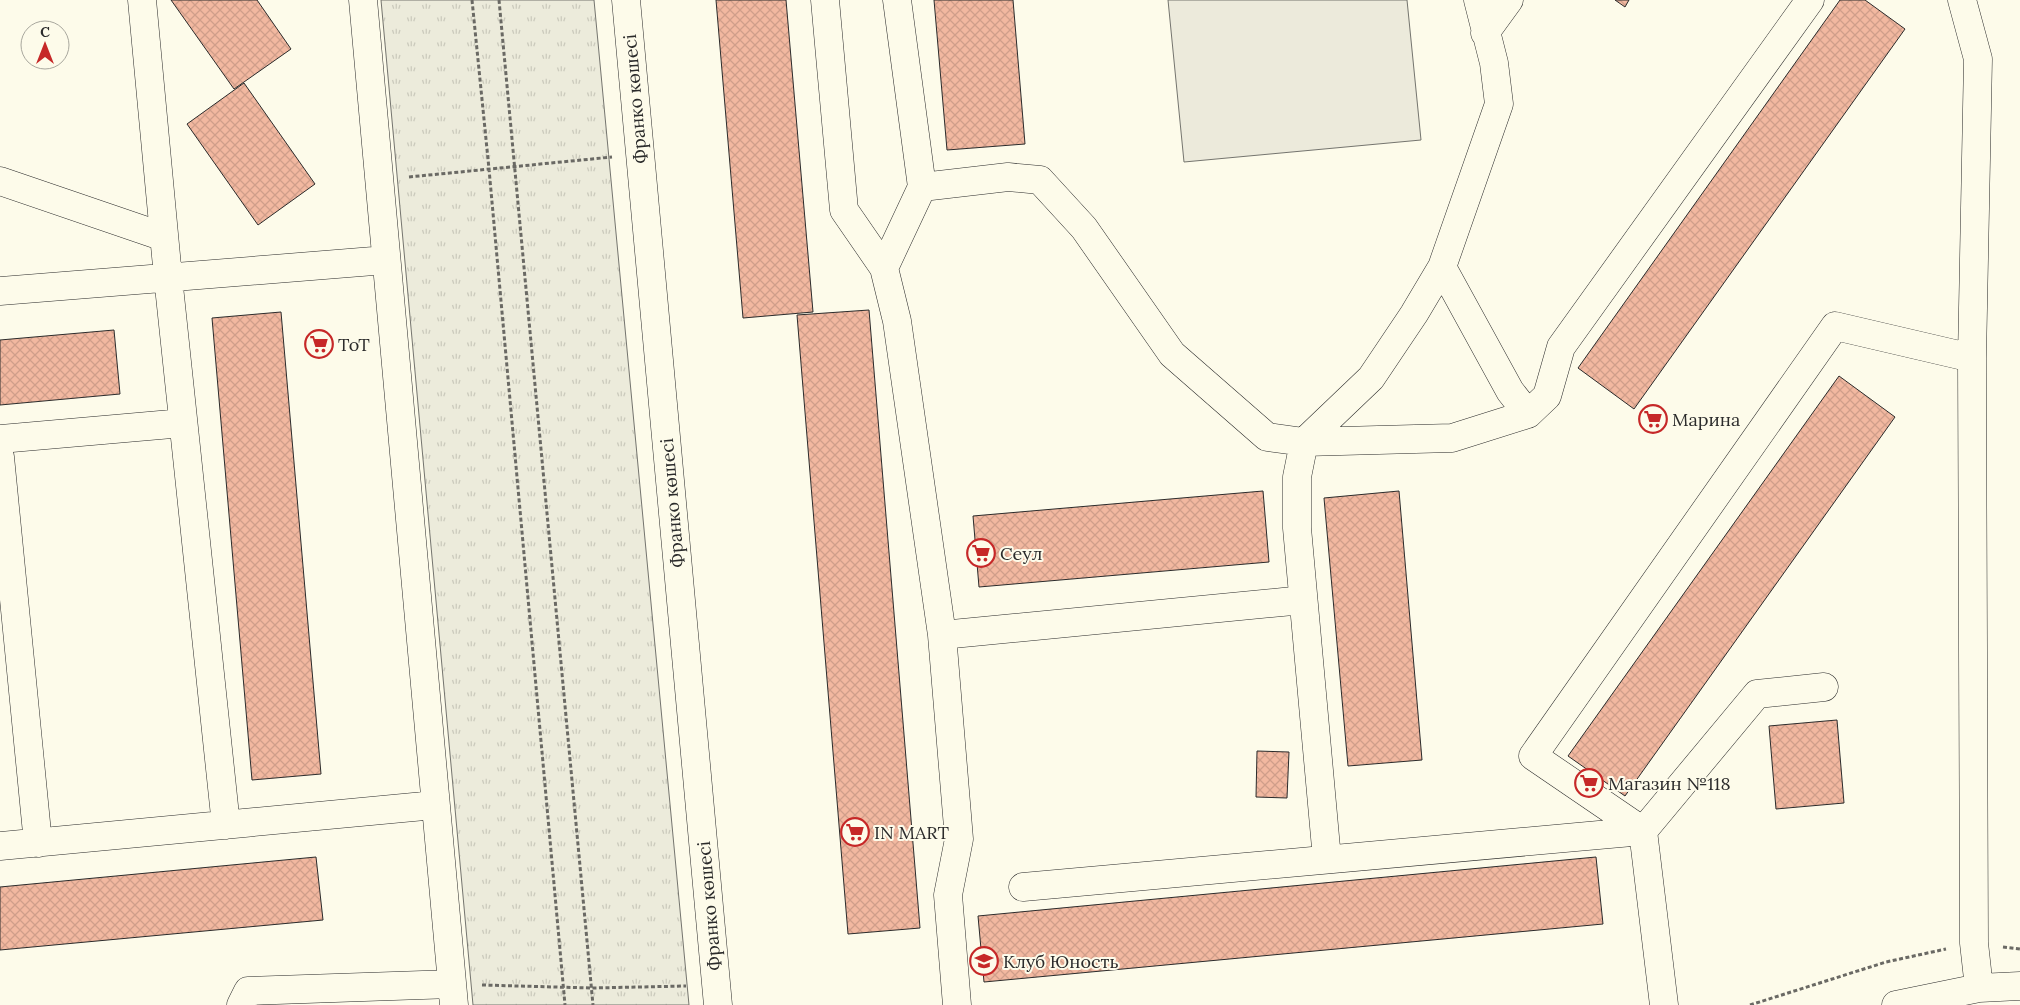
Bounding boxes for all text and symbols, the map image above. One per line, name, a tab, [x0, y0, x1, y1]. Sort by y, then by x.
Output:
north arrow	[20, 20, 70, 70]
text: С	[40, 23, 50, 41]
street label: Франко көшесі	[618, 33, 652, 165]
supermarket icon: ТоТ	[304, 329, 334, 359]
place label: ТоТ	[338, 333, 370, 356]
supermarket icon: Марина	[1638, 404, 1668, 434]
place label: Марина	[1672, 408, 1740, 431]
street label: Франко көшесі	[655, 437, 689, 569]
supermarket icon: Сеул	[966, 538, 996, 568]
place label: Сеул	[1000, 542, 1042, 565]
supermarket icon: Магазин №118	[1574, 768, 1604, 798]
place label: Магазин №118	[1608, 772, 1731, 795]
supermarket icon: IN MART	[840, 817, 870, 847]
place label: IN MART	[874, 821, 950, 844]
street label: Франко көшесі	[692, 840, 726, 972]
school or university icon: Клуб Юность	[969, 946, 999, 976]
place label: Клуб Юность	[1003, 950, 1119, 973]

